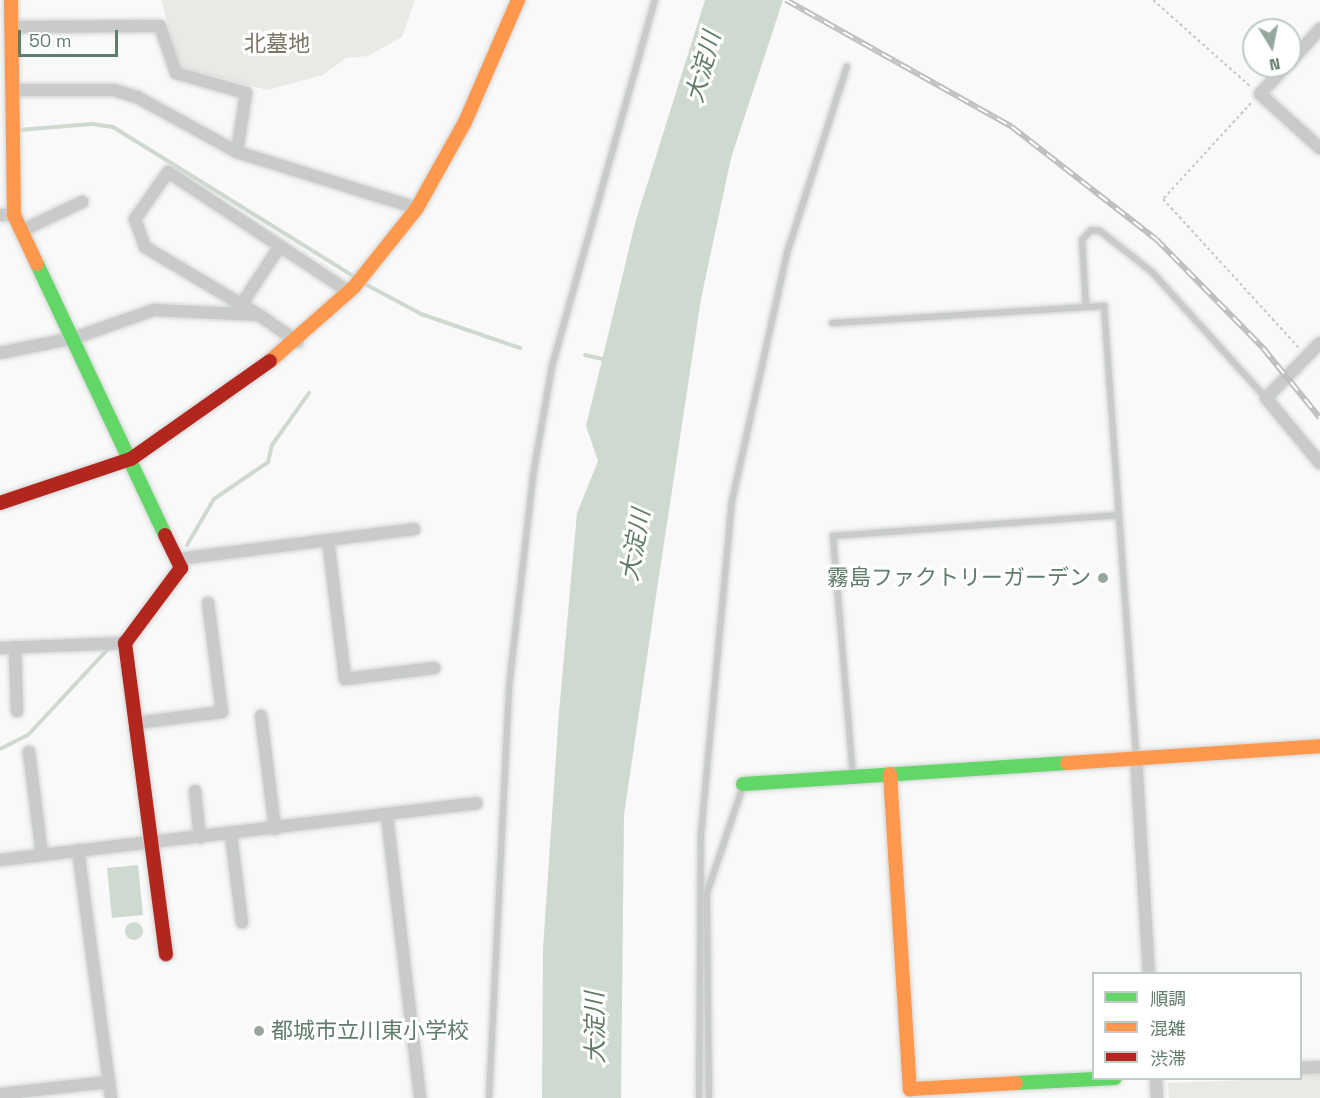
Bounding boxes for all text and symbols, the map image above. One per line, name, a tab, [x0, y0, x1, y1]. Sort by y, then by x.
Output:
scale bar	[21, 18, 122, 56]
north arrow	[1242, 18, 1302, 78]
water label: 大淀川	[680, 28, 726, 106]
text: 50 m	[29, 29, 71, 52]
park label: 北墓地	[244, 31, 310, 57]
text: N	[1268, 53, 1282, 76]
water label: 大淀川	[615, 507, 655, 583]
place label: 霧島ファクトリーガーデン	[827, 565, 1091, 591]
marker: 霧島ファクトリーガーデン	[1096, 571, 1110, 585]
legend	[1092, 972, 1302, 1080]
text: 順調	[1150, 987, 1186, 1010]
water label: 大淀川	[580, 992, 610, 1064]
text: 混雑	[1150, 1017, 1186, 1040]
place label: 都城市立川東小学校	[271, 1018, 469, 1044]
marker: 都城市立川東小学校	[252, 1024, 266, 1038]
text: 渋滞	[1150, 1047, 1186, 1070]

